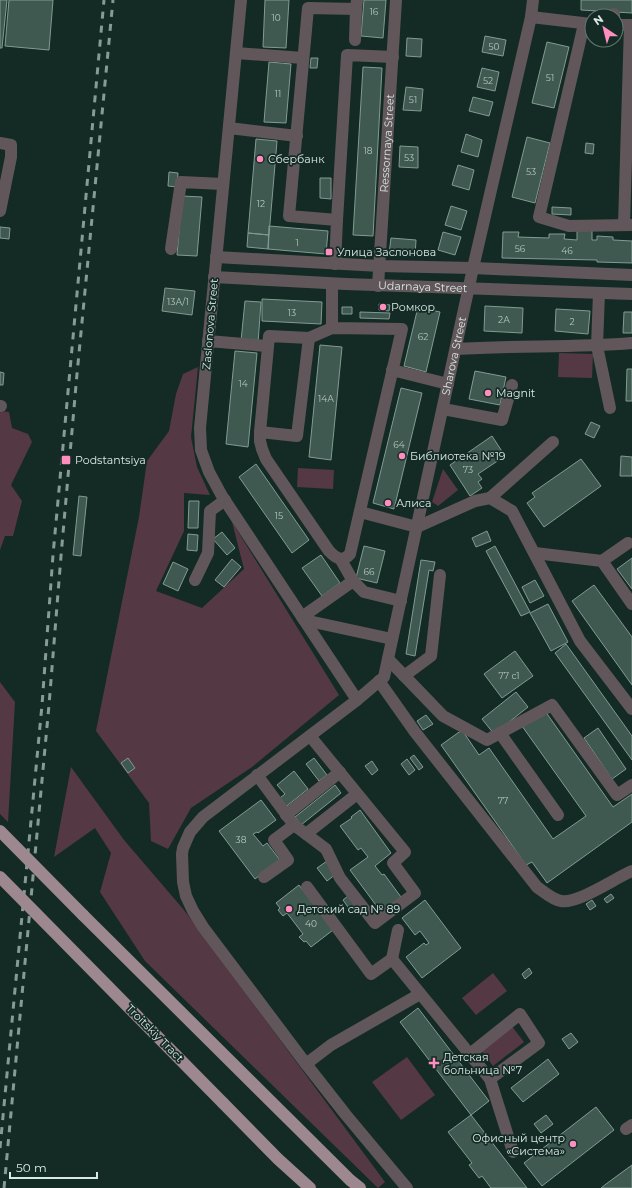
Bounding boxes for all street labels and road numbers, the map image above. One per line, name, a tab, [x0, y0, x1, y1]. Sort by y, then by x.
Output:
street label: Ressornaya Street	[377, 93, 397, 193]
street label: Zaslonova Street	[199, 277, 221, 370]
street label: Udarnaya Street	[378, 278, 468, 295]
street label: Sharova Street	[439, 315, 469, 397]
street label: Troitskiy Tract	[123, 1001, 187, 1065]

